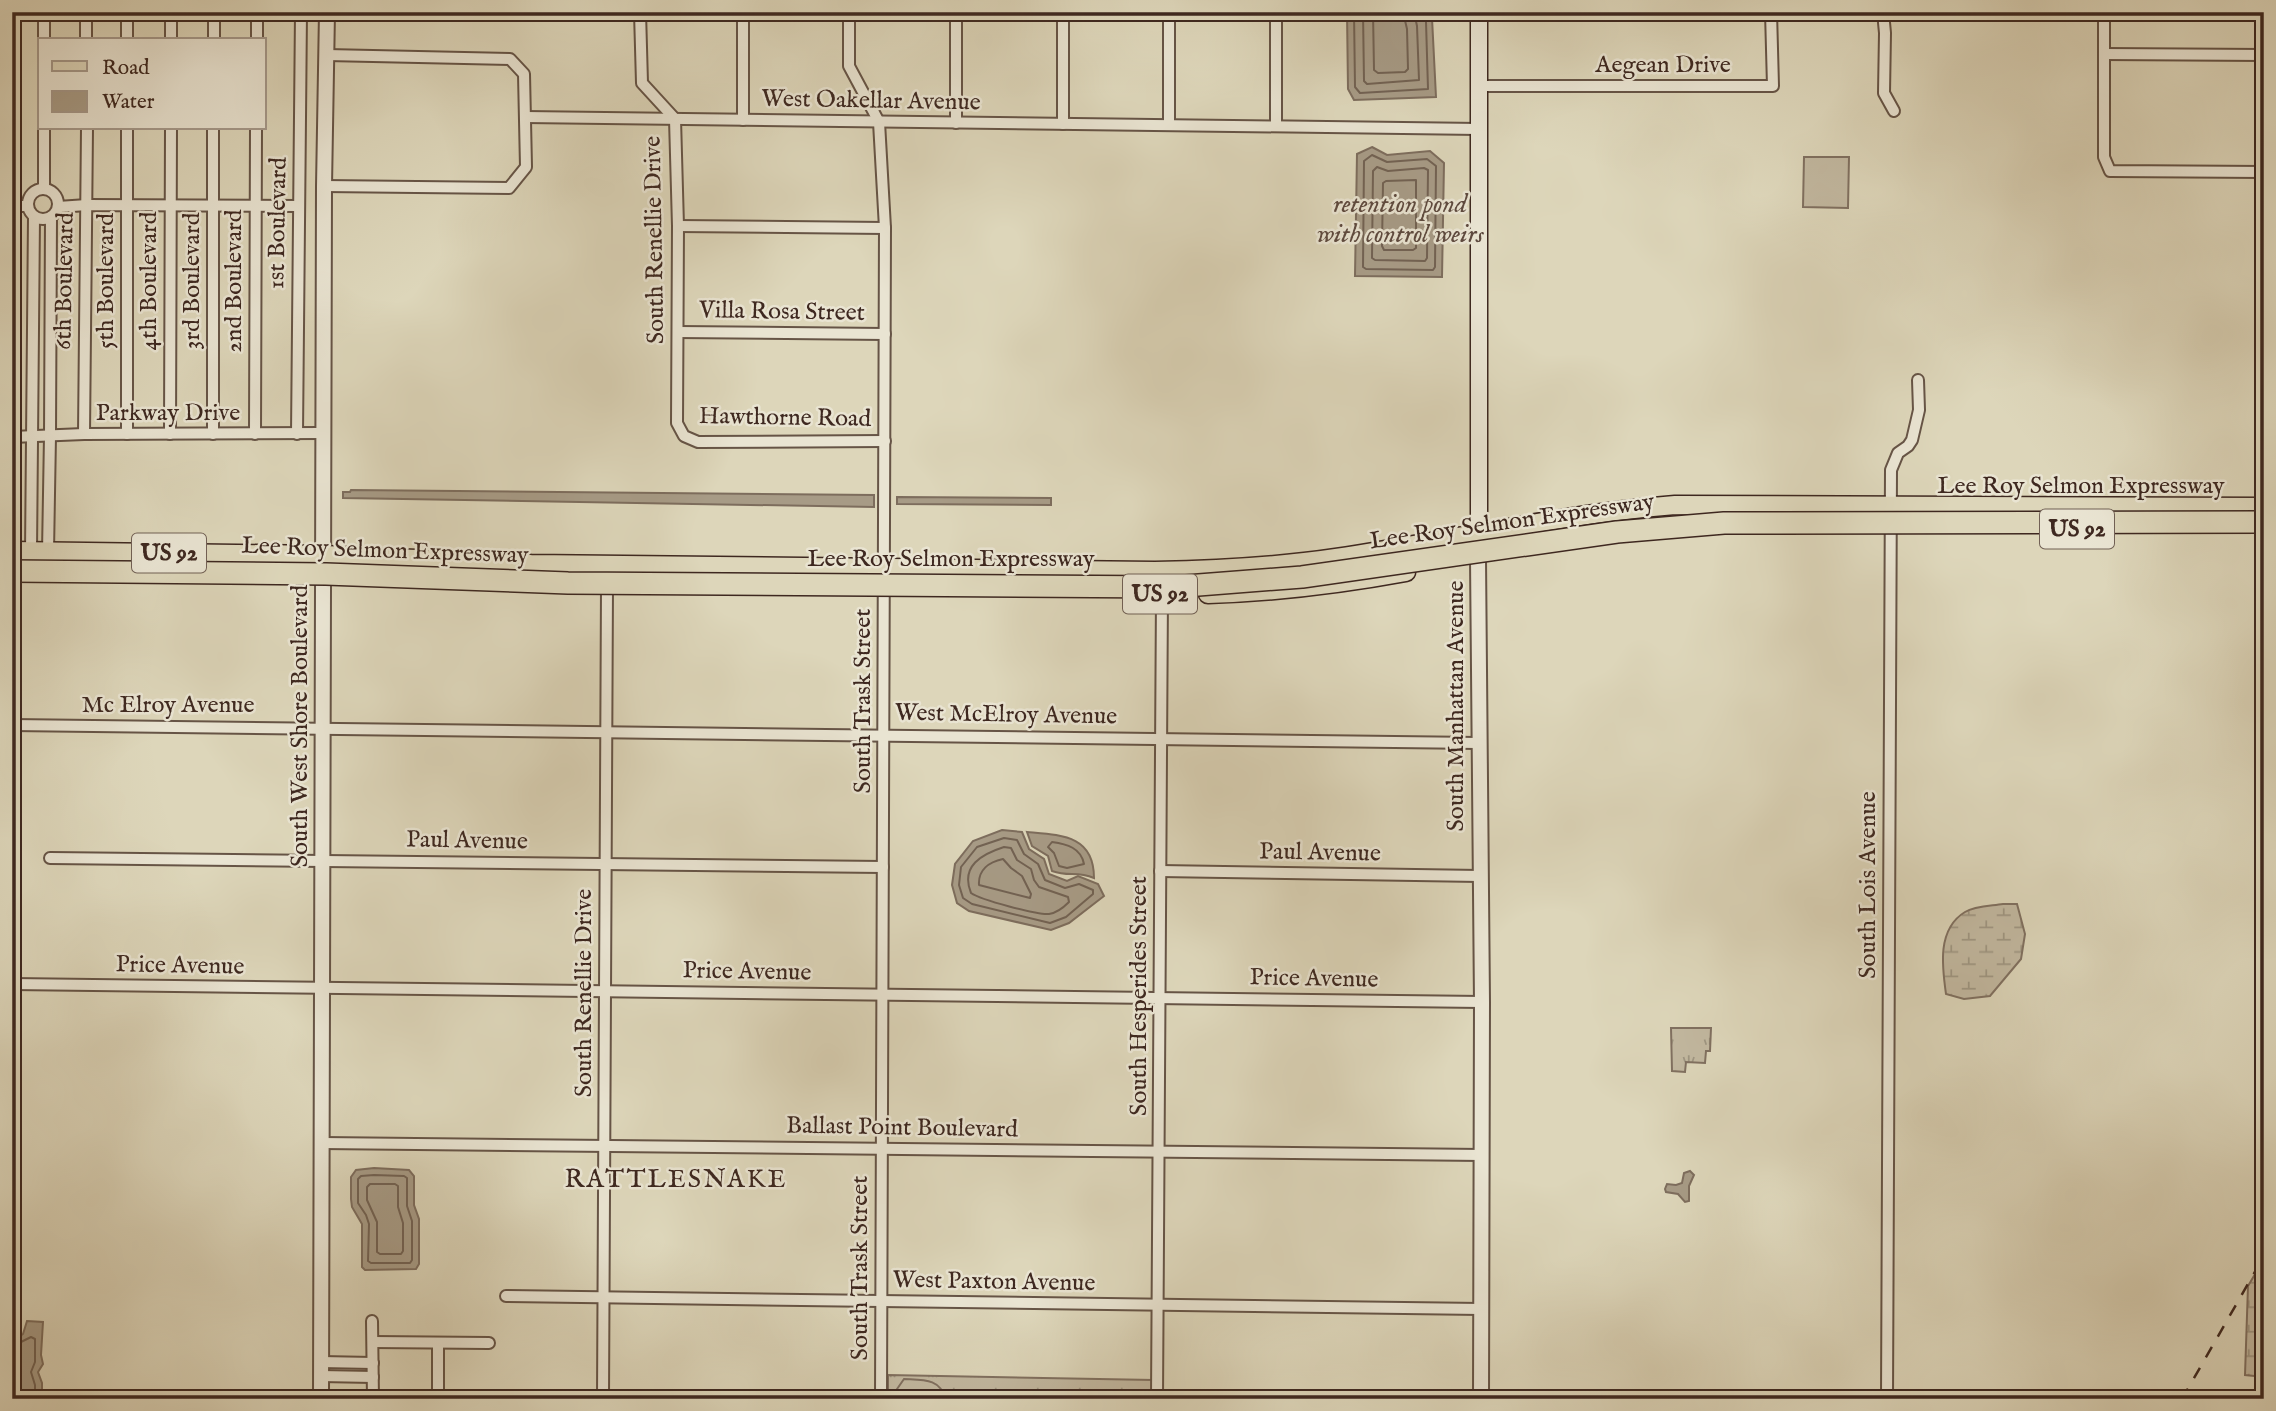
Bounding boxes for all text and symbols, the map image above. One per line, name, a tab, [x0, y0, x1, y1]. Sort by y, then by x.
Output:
legend	[38, 38, 266, 130]
street label: Aegean Drive	[1594, 50, 1731, 81]
text: Road	[102, 55, 150, 82]
street label: West Oakellar Avenue	[761, 84, 981, 118]
text: Water	[102, 89, 155, 116]
street label: South Renellie Drive	[638, 136, 672, 344]
street label: 1st Boulevard	[261, 157, 295, 289]
water label: retention pond with control weirs	[1316, 188, 1484, 251]
street label: 2nd Boulevard	[219, 209, 250, 353]
street label: 4th Boulevard	[134, 211, 165, 351]
street label: 6th Boulevard	[48, 212, 82, 350]
street label: 3rd Boulevard	[177, 212, 208, 350]
street label: 5th Boulevard	[91, 213, 122, 349]
street label: Villa Rosa Street	[698, 295, 865, 329]
street label: Parkway Drive	[96, 398, 240, 429]
street label: Hawthorne Road	[699, 401, 872, 435]
street label: Lee Roy Selmon Expressway	[1937, 471, 2225, 502]
street label: Lee Roy Selmon Expressway	[1368, 487, 1657, 557]
road number: US 92	[2040, 509, 2114, 548]
street label: Lee Roy Selmon Expressway	[241, 530, 529, 572]
road number: US 92	[132, 534, 206, 572]
street label: Lee Roy Selmon Expressway	[807, 544, 1095, 575]
road number: US 92	[1123, 574, 1197, 614]
street label: South Manhattan Avenue	[1441, 581, 1472, 831]
street label: South West Shore Boulevard	[285, 585, 316, 867]
street label: South Trask Street	[848, 609, 879, 793]
street label: Mc Elroy Avenue	[81, 690, 255, 721]
street label: West McElroy Avenue	[894, 698, 1118, 732]
street label: South Lois Avenue	[1853, 791, 1884, 979]
street label: Paul Avenue	[406, 824, 528, 858]
street label: Paul Avenue	[1259, 836, 1381, 870]
street label: South Hesperides Street	[1124, 876, 1155, 1116]
street label: South Renellie Drive	[569, 889, 600, 1097]
street label: Price Avenue	[115, 949, 245, 983]
street label: Price Avenue	[682, 955, 812, 989]
street label: Price Avenue	[1249, 962, 1379, 996]
street label: Ballast Point Boulevard	[786, 1110, 1018, 1146]
district label: RATTLESNAKE	[565, 1163, 787, 1196]
street label: South Trask Street	[845, 1176, 876, 1360]
street label: West Paxton Avenue	[892, 1265, 1096, 1299]

